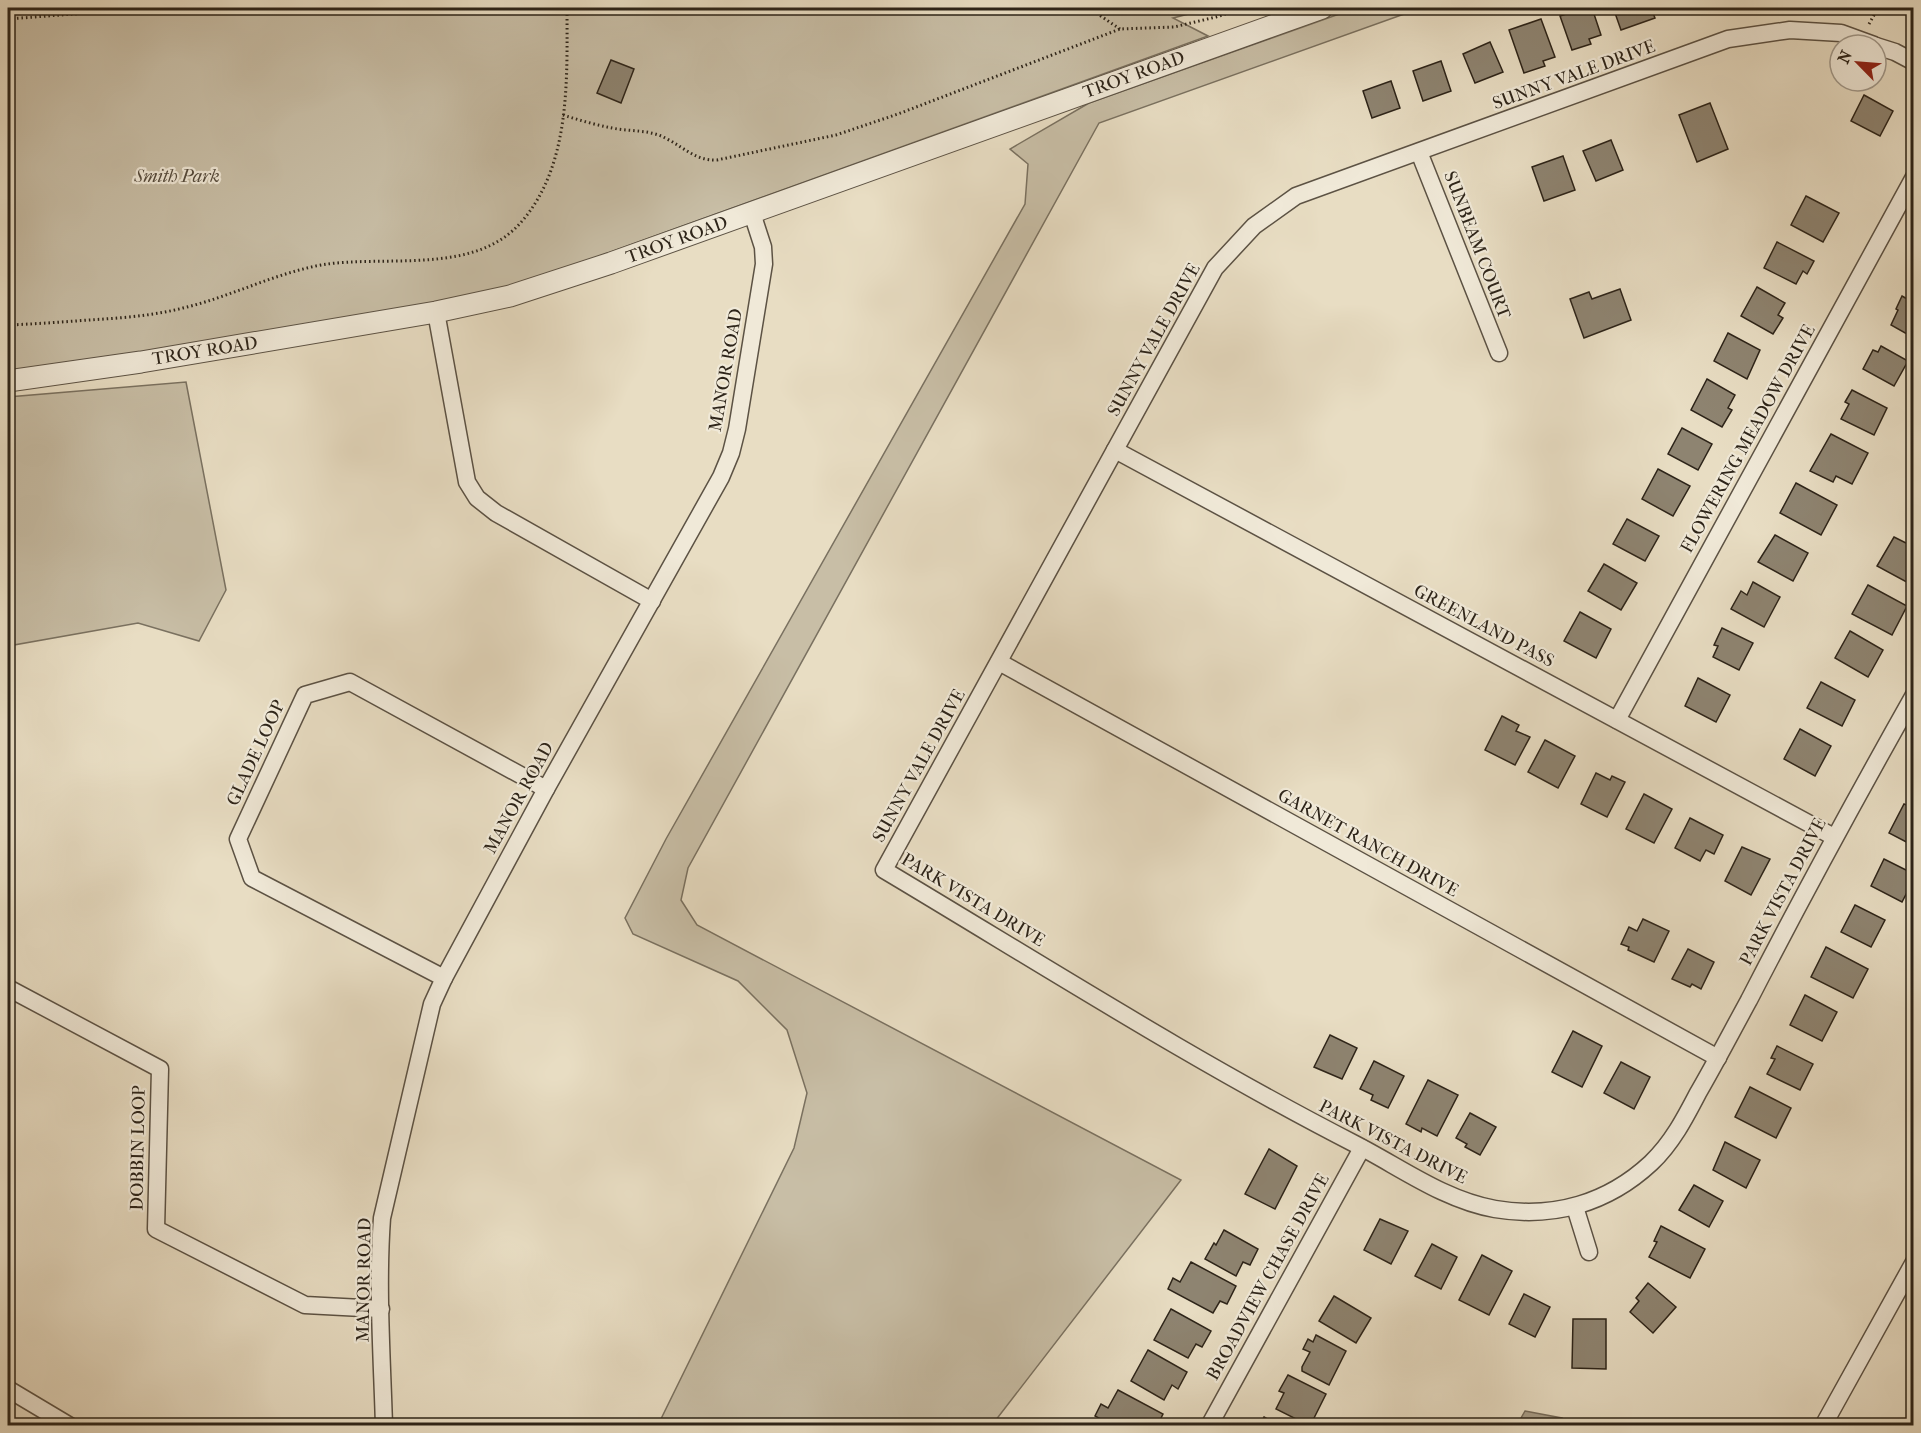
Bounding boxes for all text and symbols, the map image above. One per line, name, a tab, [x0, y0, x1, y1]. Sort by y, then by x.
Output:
north arrow	[1828, 33, 1888, 93]
street label: SUNNY VALE DRIVE	[1490, 36, 1658, 114]
street label: TROY ROAD	[1080, 47, 1188, 103]
text: N	[1834, 47, 1856, 66]
park label: Smith Park	[133, 166, 220, 187]
street label: SUNBEAM COURT	[1439, 168, 1515, 323]
street label: TROY ROAD	[623, 212, 731, 268]
street label: SUNNY VALE DRIVE	[1103, 260, 1205, 420]
street label: MANOR ROAD	[705, 307, 747, 433]
street label: FLOWERING MEADOW DRIVE	[1676, 321, 1820, 557]
street label: TROY ROAD	[151, 332, 259, 370]
street label: GREENLAND PASS	[1410, 580, 1558, 672]
street label: SUNNY VALE DRIVE	[868, 686, 970, 846]
street label: GLADE LOOP	[222, 697, 290, 809]
street label: MANOR ROAD	[480, 738, 558, 858]
street label: GARNET RANCH DRIVE	[1274, 785, 1462, 901]
street label: PARK VISTA DRIVE	[1735, 815, 1831, 969]
street label: PARK VISTA DRIVE	[898, 849, 1048, 951]
street label: DOBBIN LOOP	[126, 1085, 150, 1211]
street label: PARK VISTA DRIVE	[1315, 1096, 1471, 1188]
street label: BROADVIEW CHASE DRIVE	[1202, 1170, 1334, 1384]
street label: MANOR ROAD	[352, 1218, 376, 1342]

